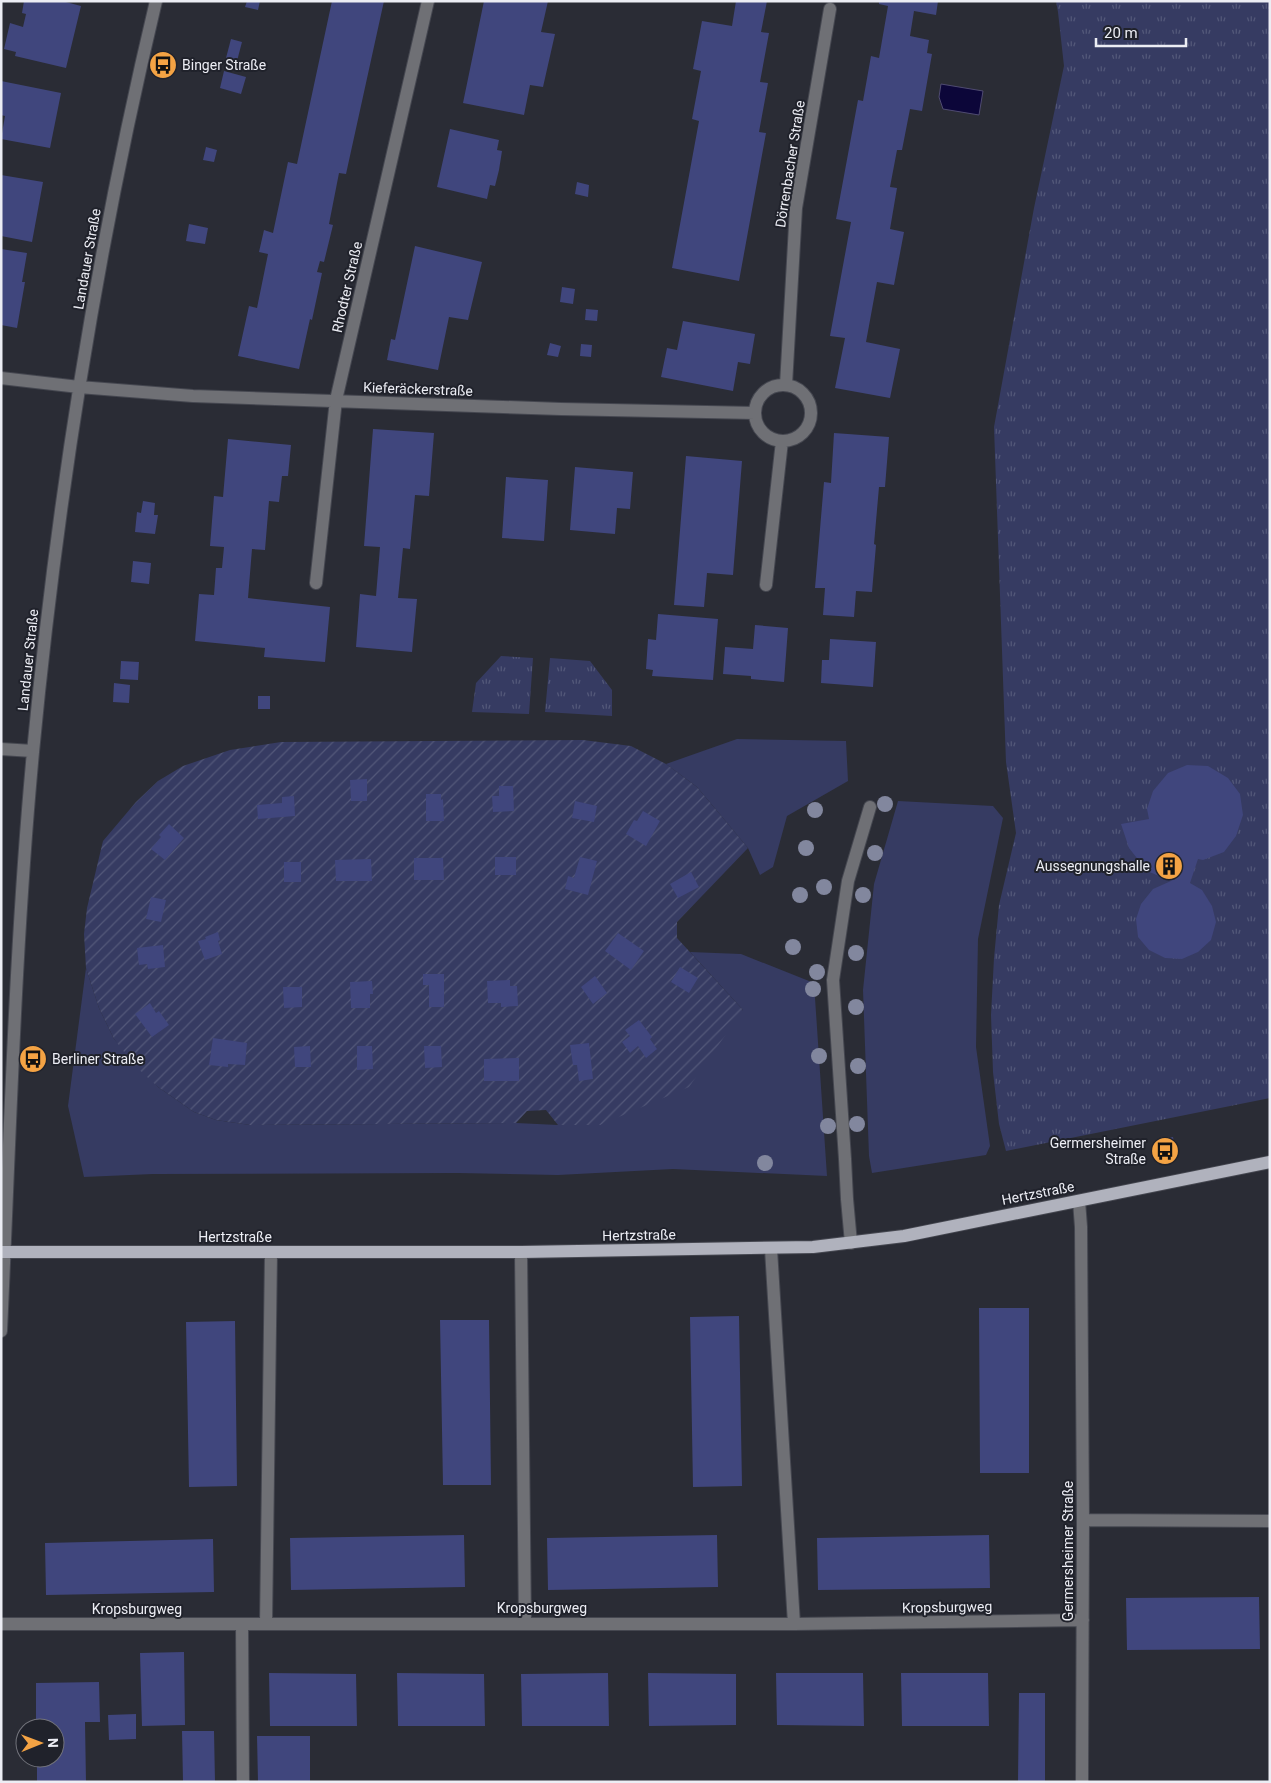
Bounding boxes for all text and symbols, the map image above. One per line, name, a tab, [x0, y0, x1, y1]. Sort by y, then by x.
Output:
scale bar	[1096, 15, 1186, 47]
text: 20 m	[1104, 24, 1138, 42]
bus stop icon: Binger Straße	[148, 50, 178, 80]
place label: Binger Straße	[182, 57, 266, 73]
street label: Dörrenbacher Straße	[772, 99, 808, 229]
street label: Landauer Straße	[70, 207, 104, 311]
street label: Rhodter Straße	[329, 240, 365, 334]
street label: Kieferäckerstraße	[363, 379, 473, 399]
street label: Landauer Straße	[15, 608, 41, 712]
building icon: Aussegnungshalle	[1154, 851, 1184, 881]
place label: Aussegnungshalle	[1036, 858, 1150, 874]
bus stop icon: Berliner Straße	[18, 1044, 48, 1074]
place label: Berliner Straße	[52, 1051, 144, 1067]
place label: Germersheimer Straße	[1050, 1135, 1146, 1167]
bus stop icon: Germersheimer Straße	[1150, 1136, 1180, 1166]
street label: Hertzstraße	[1000, 1178, 1076, 1208]
street label: Hertzstraße	[602, 1226, 676, 1244]
street label: Hertzstraße	[198, 1229, 272, 1245]
street label: Germersheimer Straße	[1060, 1481, 1076, 1621]
street label: Kropsburgweg	[902, 1598, 992, 1616]
street label: Kropsburgweg	[497, 1600, 587, 1616]
street label: Kropsburgweg	[92, 1601, 182, 1617]
north arrow	[15, 1718, 65, 1768]
text: N	[45, 1738, 61, 1748]

